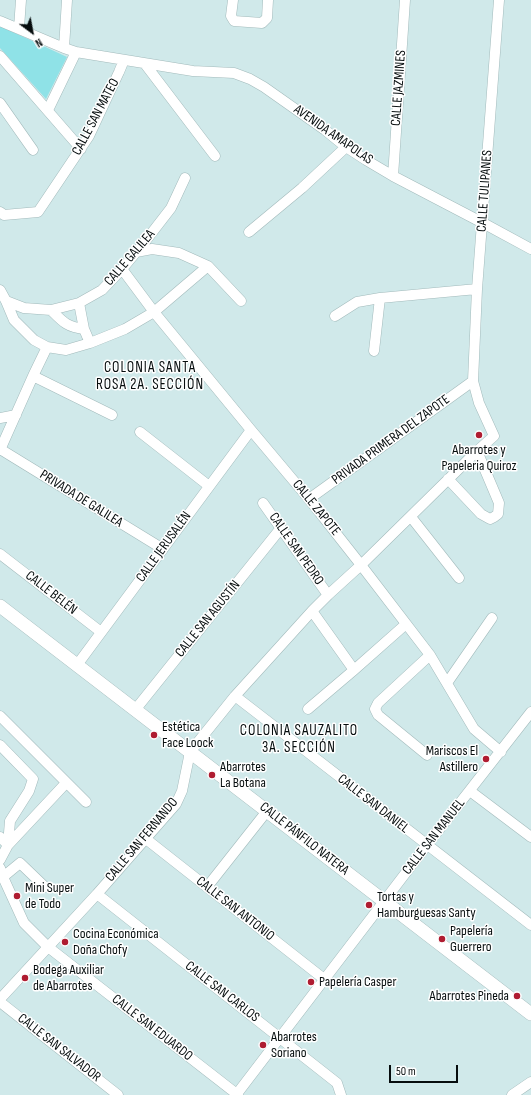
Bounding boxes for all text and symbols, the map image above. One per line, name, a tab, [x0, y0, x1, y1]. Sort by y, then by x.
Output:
north arrow	[12, 12, 52, 52]
text: N	[33, 36, 45, 50]
street label: CALLE JAZMINES	[388, 49, 410, 127]
street label: CALLE SAN MATEO	[69, 76, 123, 158]
street label: AVENIDA AMAPOLAS	[290, 101, 376, 169]
street label: CALLE TULIPANES	[474, 149, 496, 233]
street label: CALLE GALILEA	[101, 226, 159, 290]
district label: COLONIA SANTA ROSA 2A. SECCIÓN	[96, 359, 204, 394]
street label: PRIVADA PRIMERA DEL ZAPOTE	[329, 392, 453, 488]
marker: Abarrotes y Papeleria Quiroz	[474, 430, 484, 440]
place label: Abarrotes y Papeleria Quiroz	[442, 442, 516, 474]
street label: PRIVADA DE GALILEA	[36, 467, 126, 531]
street label: CALLE ZAPOTE	[288, 477, 344, 539]
street label: CALLE JERUSALÉN	[133, 508, 195, 586]
street label: CALLE SAN PEDRO	[265, 510, 327, 588]
street label: CALLE BELÉN	[22, 568, 80, 618]
street label: CALLE SAN AGUSTÍN	[172, 577, 244, 661]
place label: Estética Face Loock	[162, 719, 213, 752]
district label: COLONIA SAUZALITO 3A. SECCIÓN	[240, 722, 358, 757]
marker: Estética Face Loock	[149, 730, 159, 740]
place label: Mariscos El Astillero	[426, 743, 478, 776]
marker: Mariscos El Astillero	[481, 754, 491, 764]
place label: Abarrotes La Botana	[220, 759, 266, 792]
marker: Abarrotes La Botana	[207, 770, 217, 780]
street label: CALLE SAN DANIEL	[334, 771, 412, 837]
street label: CALLE SAN FERNANDO	[102, 795, 182, 885]
street label: CALLE SAN MANUEL	[399, 796, 469, 878]
street label: CALLE PÁNFILO NATERA	[256, 799, 352, 879]
street label: CALLE SAN ANTONIO	[192, 873, 278, 945]
place label: Mini Super de Todo	[25, 880, 74, 912]
place label: Tortas y Hamburguesas Santy	[377, 889, 476, 922]
marker: Mini Super de Todo	[12, 891, 22, 901]
marker: Tortas y Hamburguesas Santy	[364, 900, 374, 910]
place label: Papelería Guerrero	[450, 923, 493, 956]
place label: Cocina Económica Doña Chofy	[73, 926, 159, 958]
marker: Papelería Guerrero	[437, 934, 447, 944]
marker: Cocina Económica Doña Chofy	[60, 937, 70, 947]
street label: CALLE SAN CARLOS	[182, 958, 262, 1026]
place label: Bodega Auxiliar de Abarrotes	[33, 962, 104, 994]
marker: Bodega Auxiliar de Abarrotes	[20, 973, 30, 983]
place label: Papelería Casper	[319, 974, 396, 990]
marker: Papelería Casper	[306, 977, 316, 987]
place label: Abarrotes Pineda	[430, 988, 509, 1004]
street label: CALLE SAN EDUARDO	[108, 991, 196, 1065]
marker: Abarrotes Pineda	[512, 991, 522, 1001]
street label: CALLE SAN SALVADOR	[14, 1010, 104, 1086]
place label: Abarrotes Soriano	[271, 1029, 317, 1062]
marker: Abarrotes Soriano	[258, 1040, 268, 1050]
scale bar	[391, 1057, 460, 1083]
text: 50 m	[396, 1064, 416, 1079]

